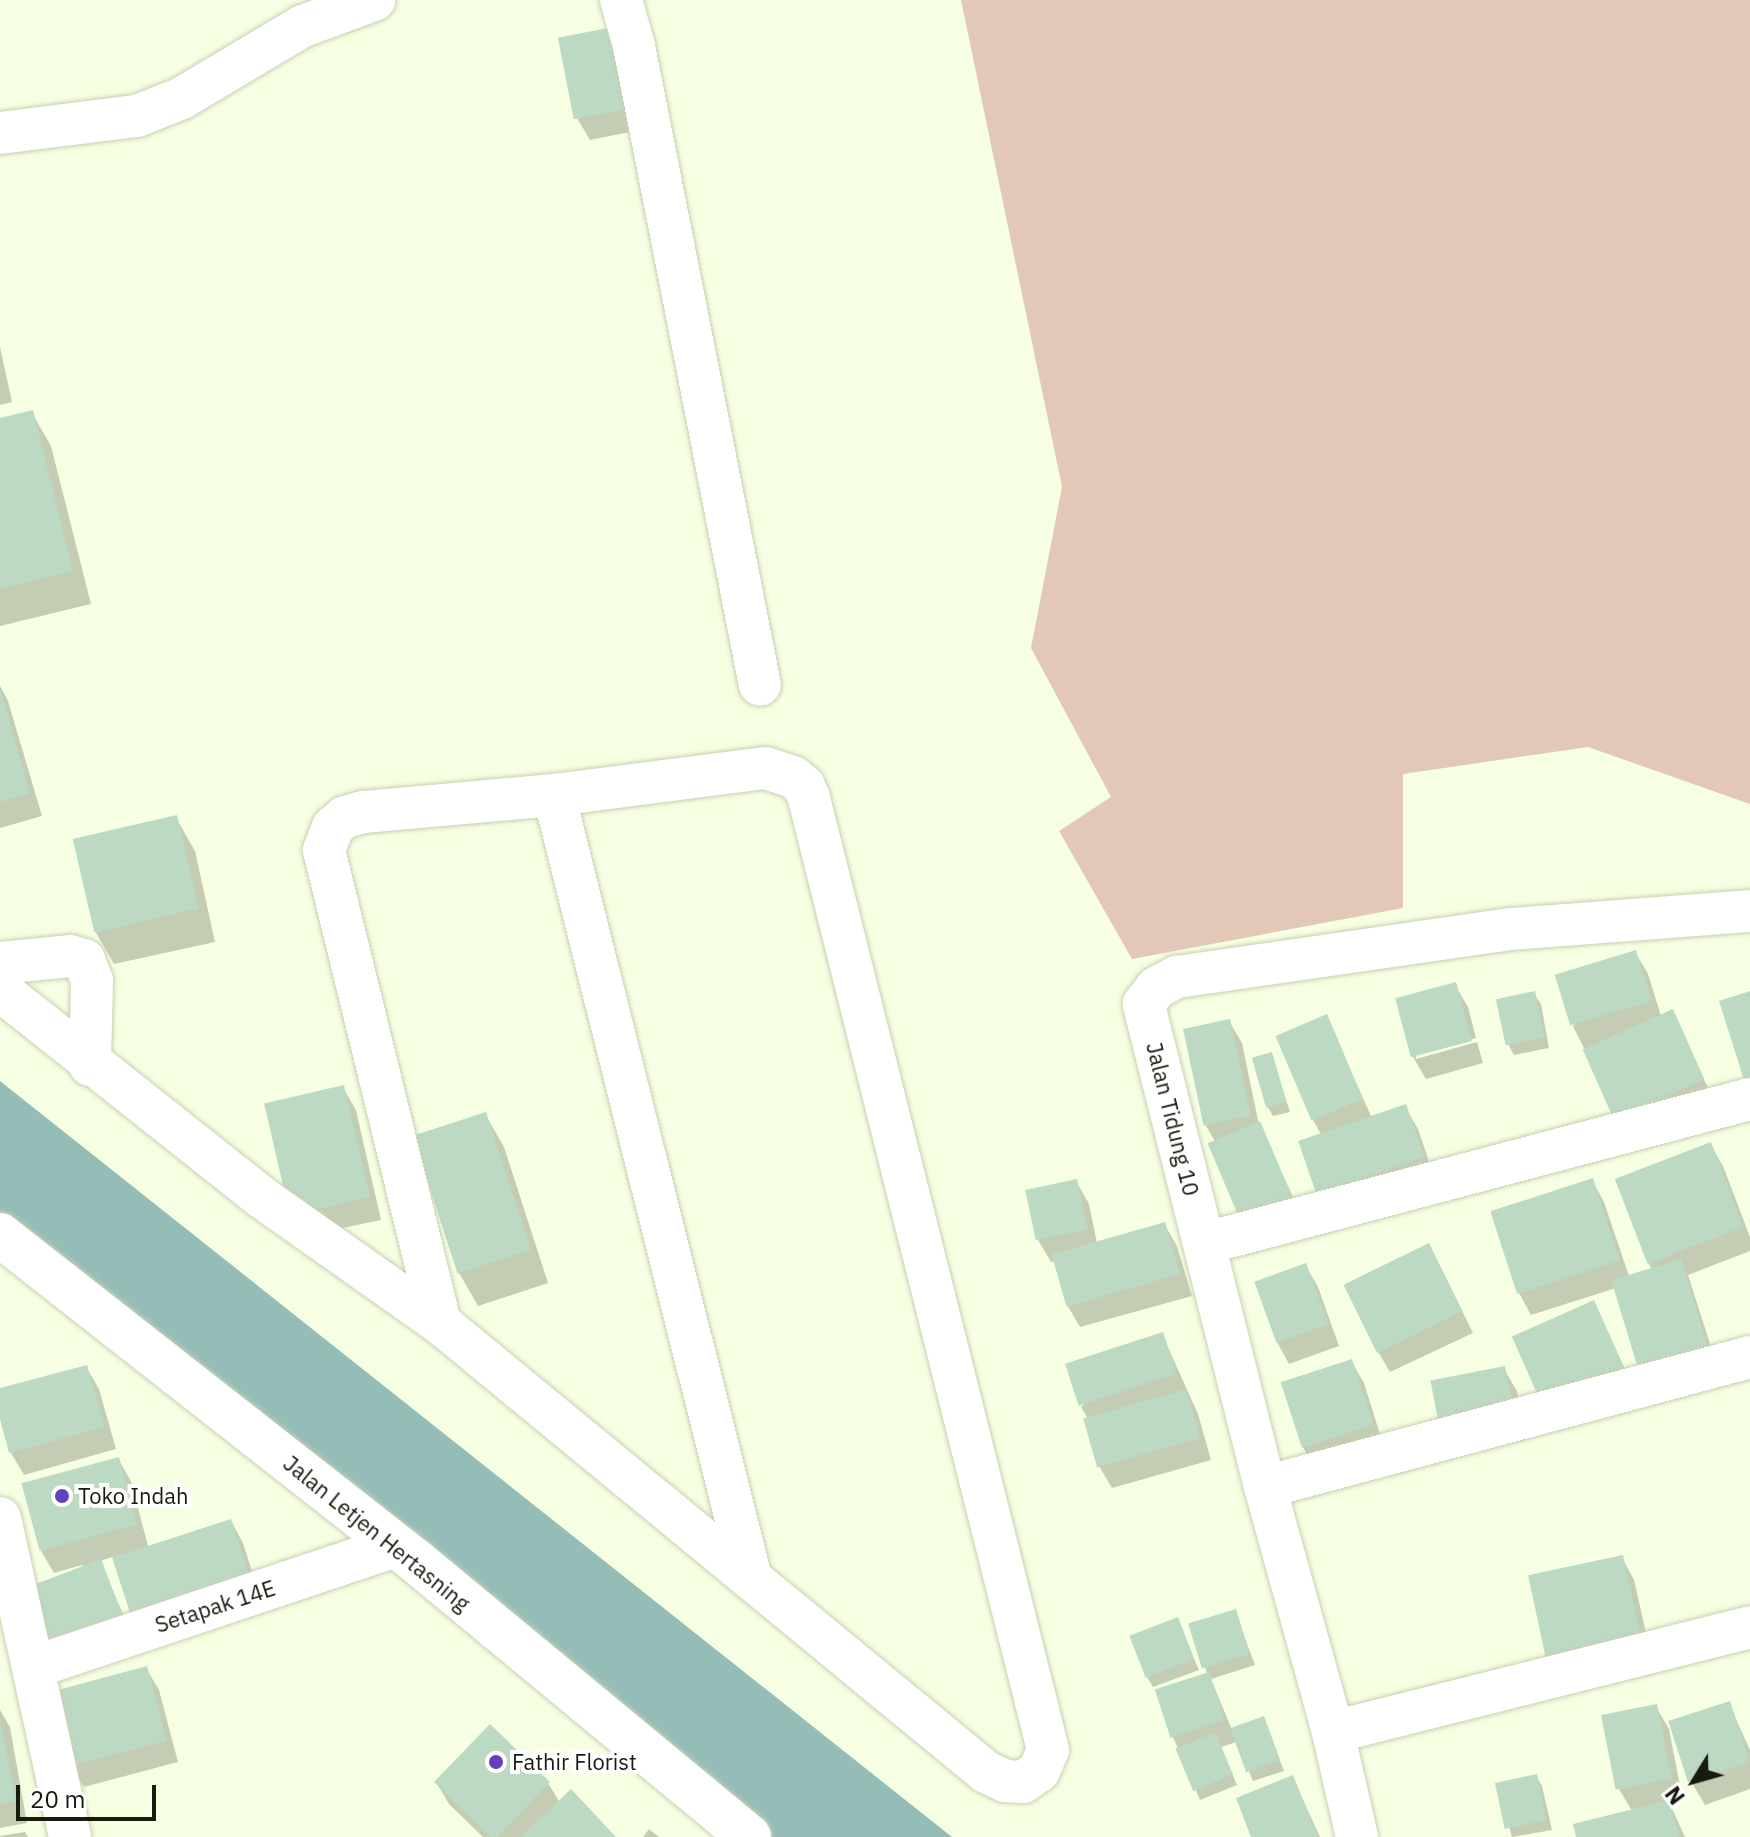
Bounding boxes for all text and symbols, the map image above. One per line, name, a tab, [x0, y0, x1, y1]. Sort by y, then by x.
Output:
street label: Jalan Tidung 10	[1141, 1039, 1205, 1199]
street label: Jalan Letjen Hertasning	[278, 1450, 476, 1616]
place label: Toko Indah	[78, 1483, 189, 1509]
marker: Toko Indah	[53, 1487, 71, 1505]
street label: Setapak 14E	[152, 1574, 278, 1638]
north arrow	[1654, 1741, 1734, 1821]
place label: Fathir Florist	[512, 1749, 637, 1775]
marker: Fathir Florist	[487, 1753, 505, 1771]
scale bar	[20, 1769, 160, 1819]
text: N	[1658, 1781, 1691, 1811]
text: 20 m	[30, 1783, 85, 1815]

